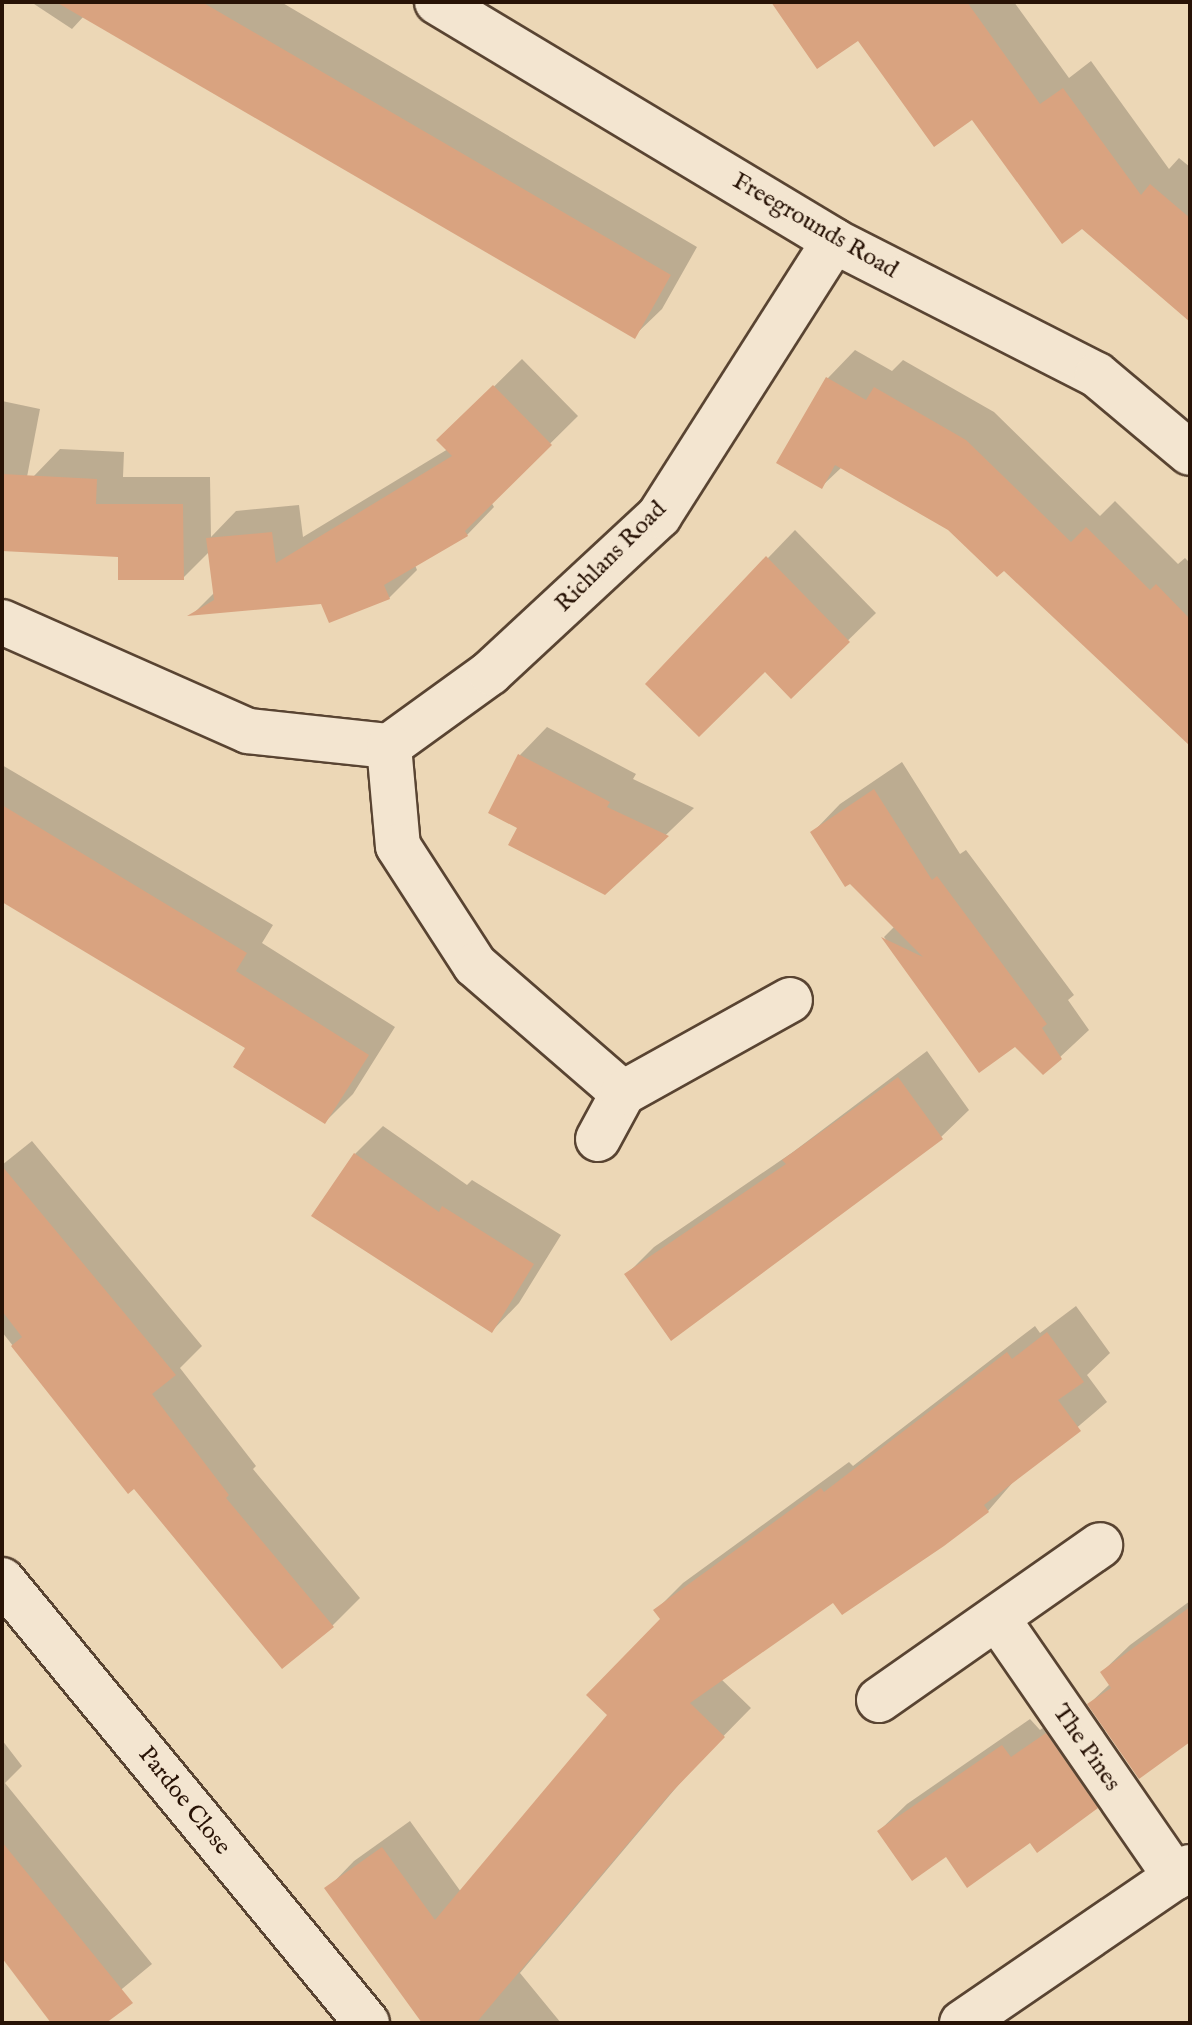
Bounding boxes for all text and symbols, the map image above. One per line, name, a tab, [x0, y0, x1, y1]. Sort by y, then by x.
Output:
street label: Freegrounds Road	[727, 167, 903, 285]
street label: Richlans Road	[549, 495, 673, 619]
street label: The Pines	[1046, 1699, 1126, 1797]
street label: Pardoe Close	[132, 1741, 236, 1861]

